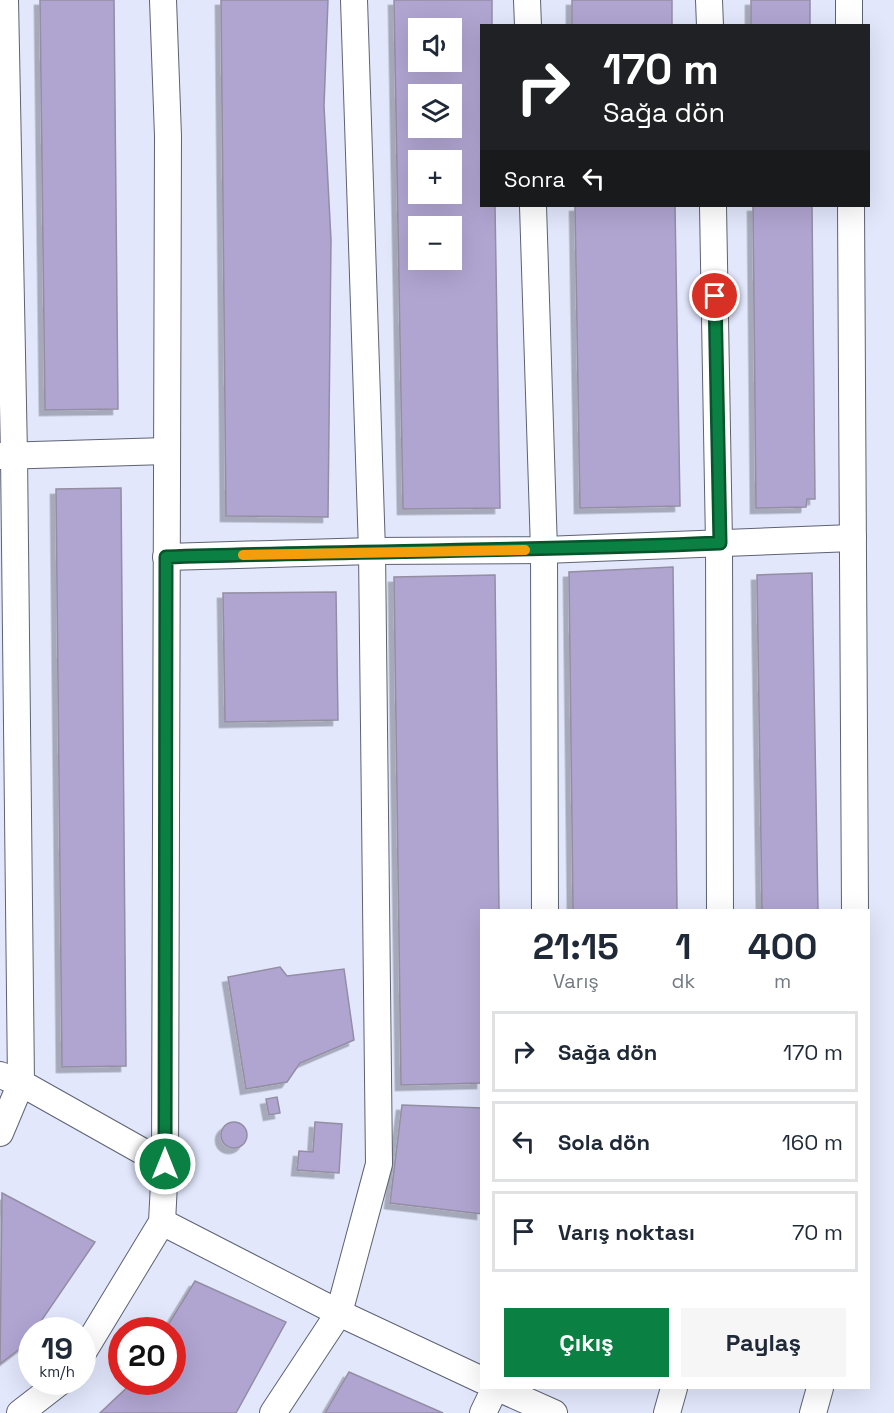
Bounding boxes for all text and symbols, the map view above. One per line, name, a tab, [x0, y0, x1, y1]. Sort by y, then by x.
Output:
map controls	[408, 18, 462, 270]
button: sound	[408, 18, 462, 72]
text: 170 m	[603, 43, 719, 96]
icon: right	[504, 48, 582, 126]
button: layers	[408, 84, 462, 138]
text: Sağa dön	[603, 95, 725, 130]
button: +	[408, 150, 462, 204]
icon: left	[577, 162, 610, 195]
text: Sonra	[504, 165, 565, 193]
button: −	[408, 216, 462, 270]
pin	[689, 270, 740, 321]
icon: arrive	[698, 279, 731, 312]
text: 21:15	[533, 924, 619, 970]
text: 1	[675, 924, 691, 970]
text: 400	[748, 924, 817, 970]
text: Varış	[553, 968, 599, 994]
text: dk	[672, 968, 695, 994]
text: m	[774, 968, 791, 994]
icon: right	[507, 1035, 540, 1068]
text: Sağa dön	[558, 1038, 657, 1066]
text: 170 m	[783, 1038, 843, 1066]
icon: left	[507, 1125, 540, 1158]
text: Sola dön	[558, 1128, 650, 1156]
text: 160 m	[782, 1128, 843, 1156]
position arrow	[133, 1132, 197, 1196]
icon: arrive	[507, 1215, 540, 1248]
text: Varış noktası	[558, 1218, 695, 1246]
text: 70 m	[792, 1218, 843, 1246]
button: Çıkış	[504, 1308, 669, 1377]
button: Paylaş	[681, 1308, 846, 1377]
speed limit sign: 20	[108, 1317, 186, 1395]
text: 19	[41, 1329, 73, 1368]
text: km/h	[39, 1362, 75, 1381]

